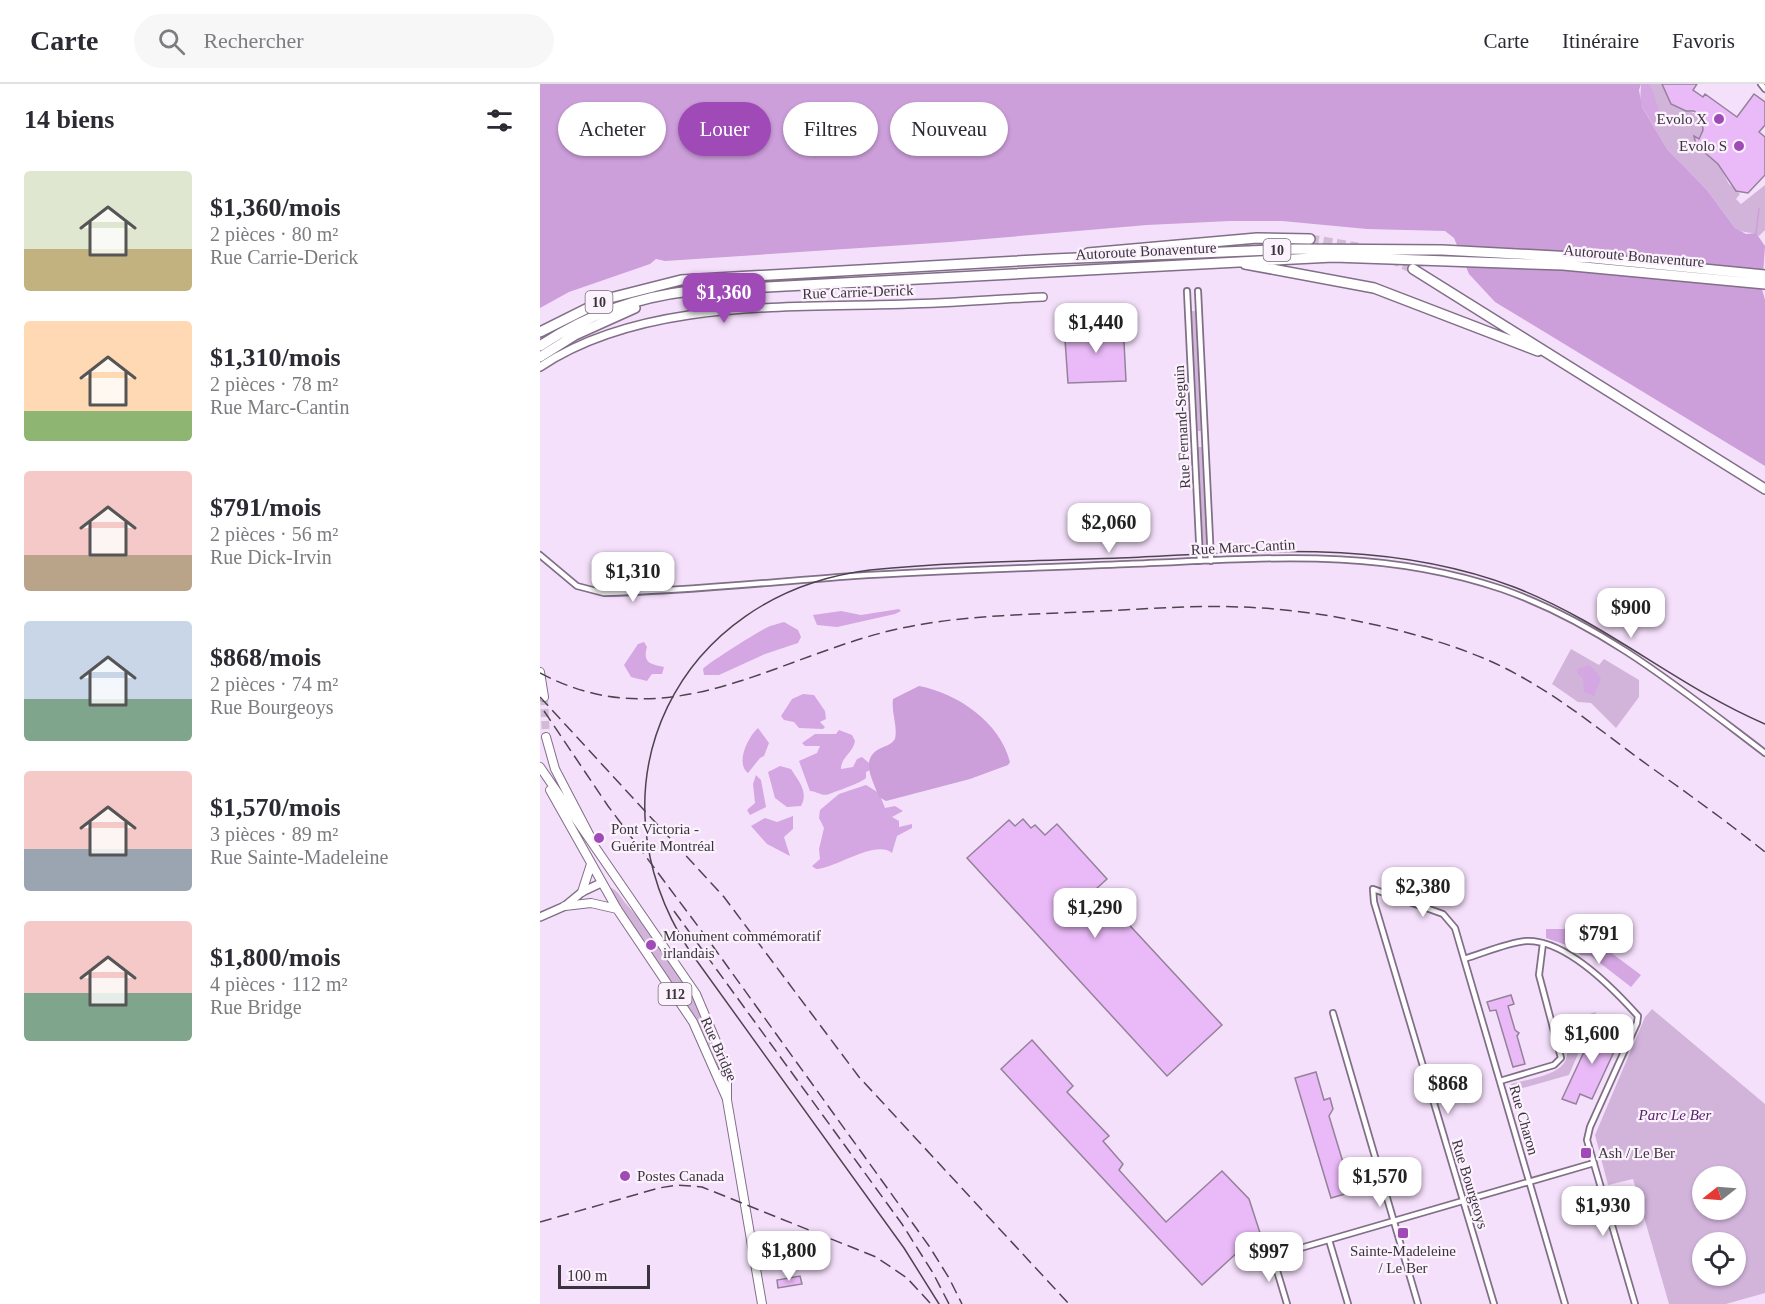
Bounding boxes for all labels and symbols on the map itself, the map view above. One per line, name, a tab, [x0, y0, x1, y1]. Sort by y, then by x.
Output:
place label: Evolo X	[1657, 111, 1707, 127]
marker: Evolo X	[1712, 112, 1726, 126]
place label: Evolo S	[1679, 138, 1727, 154]
marker: Evolo S	[1732, 139, 1746, 153]
street label: Autoroute Bonaventure	[1075, 239, 1217, 263]
road number: 10	[1264, 239, 1290, 261]
street label: Autoroute Bonaventure	[1563, 242, 1705, 270]
pin: $1,360	[675, 273, 773, 324]
street label: Rue Carrie-Derick	[802, 282, 914, 302]
road number: 10	[586, 291, 612, 313]
pin: $1,440	[1047, 303, 1145, 354]
street label: Rue Fernand-Seguin	[1171, 364, 1193, 489]
pin: $2,060	[1060, 503, 1158, 554]
street label: Rue Marc-Cantin	[1190, 536, 1296, 558]
pin: $1,310	[584, 552, 682, 603]
pin: $900	[1595, 588, 1667, 639]
place label: Pont Victoria - Guérite Montréal	[611, 821, 715, 854]
marker: Pont Victoria - Guérite Montréal	[592, 831, 606, 845]
pin: $2,380	[1374, 867, 1472, 918]
pin: $1,290	[1046, 888, 1144, 939]
pin: $791	[1563, 914, 1635, 965]
place label: Monument commémoratif irlandais	[663, 928, 821, 961]
marker: Monument commémoratif irlandais	[644, 938, 658, 952]
road number: 112	[658, 983, 692, 1005]
street label: Rue Bridge	[698, 1014, 740, 1084]
pin: $1,600	[1543, 1014, 1641, 1065]
pin: $868	[1412, 1064, 1484, 1115]
street label: Rue Charon	[1506, 1083, 1542, 1157]
park label: Parc Le Ber	[1638, 1107, 1712, 1123]
street label: Rue Bourgeoys	[1449, 1137, 1491, 1231]
place label: Ash / Le Ber	[1598, 1145, 1675, 1161]
marker: Ash / Le Ber	[1579, 1146, 1593, 1160]
pin: $1,570	[1331, 1157, 1429, 1208]
north arrow	[1692, 1166, 1746, 1220]
place label: Postes Canada	[637, 1168, 724, 1184]
marker: Postes Canada	[618, 1169, 632, 1183]
pin: $1,930	[1554, 1186, 1652, 1237]
marker: Sainte-Madeleine / Le Ber	[1396, 1226, 1410, 1240]
pin: $1,800	[740, 1231, 838, 1282]
pin: $997	[1233, 1232, 1305, 1283]
place label: Sainte-Madeleine / Le Ber	[1350, 1243, 1456, 1276]
scale bar	[558, 1262, 650, 1290]

